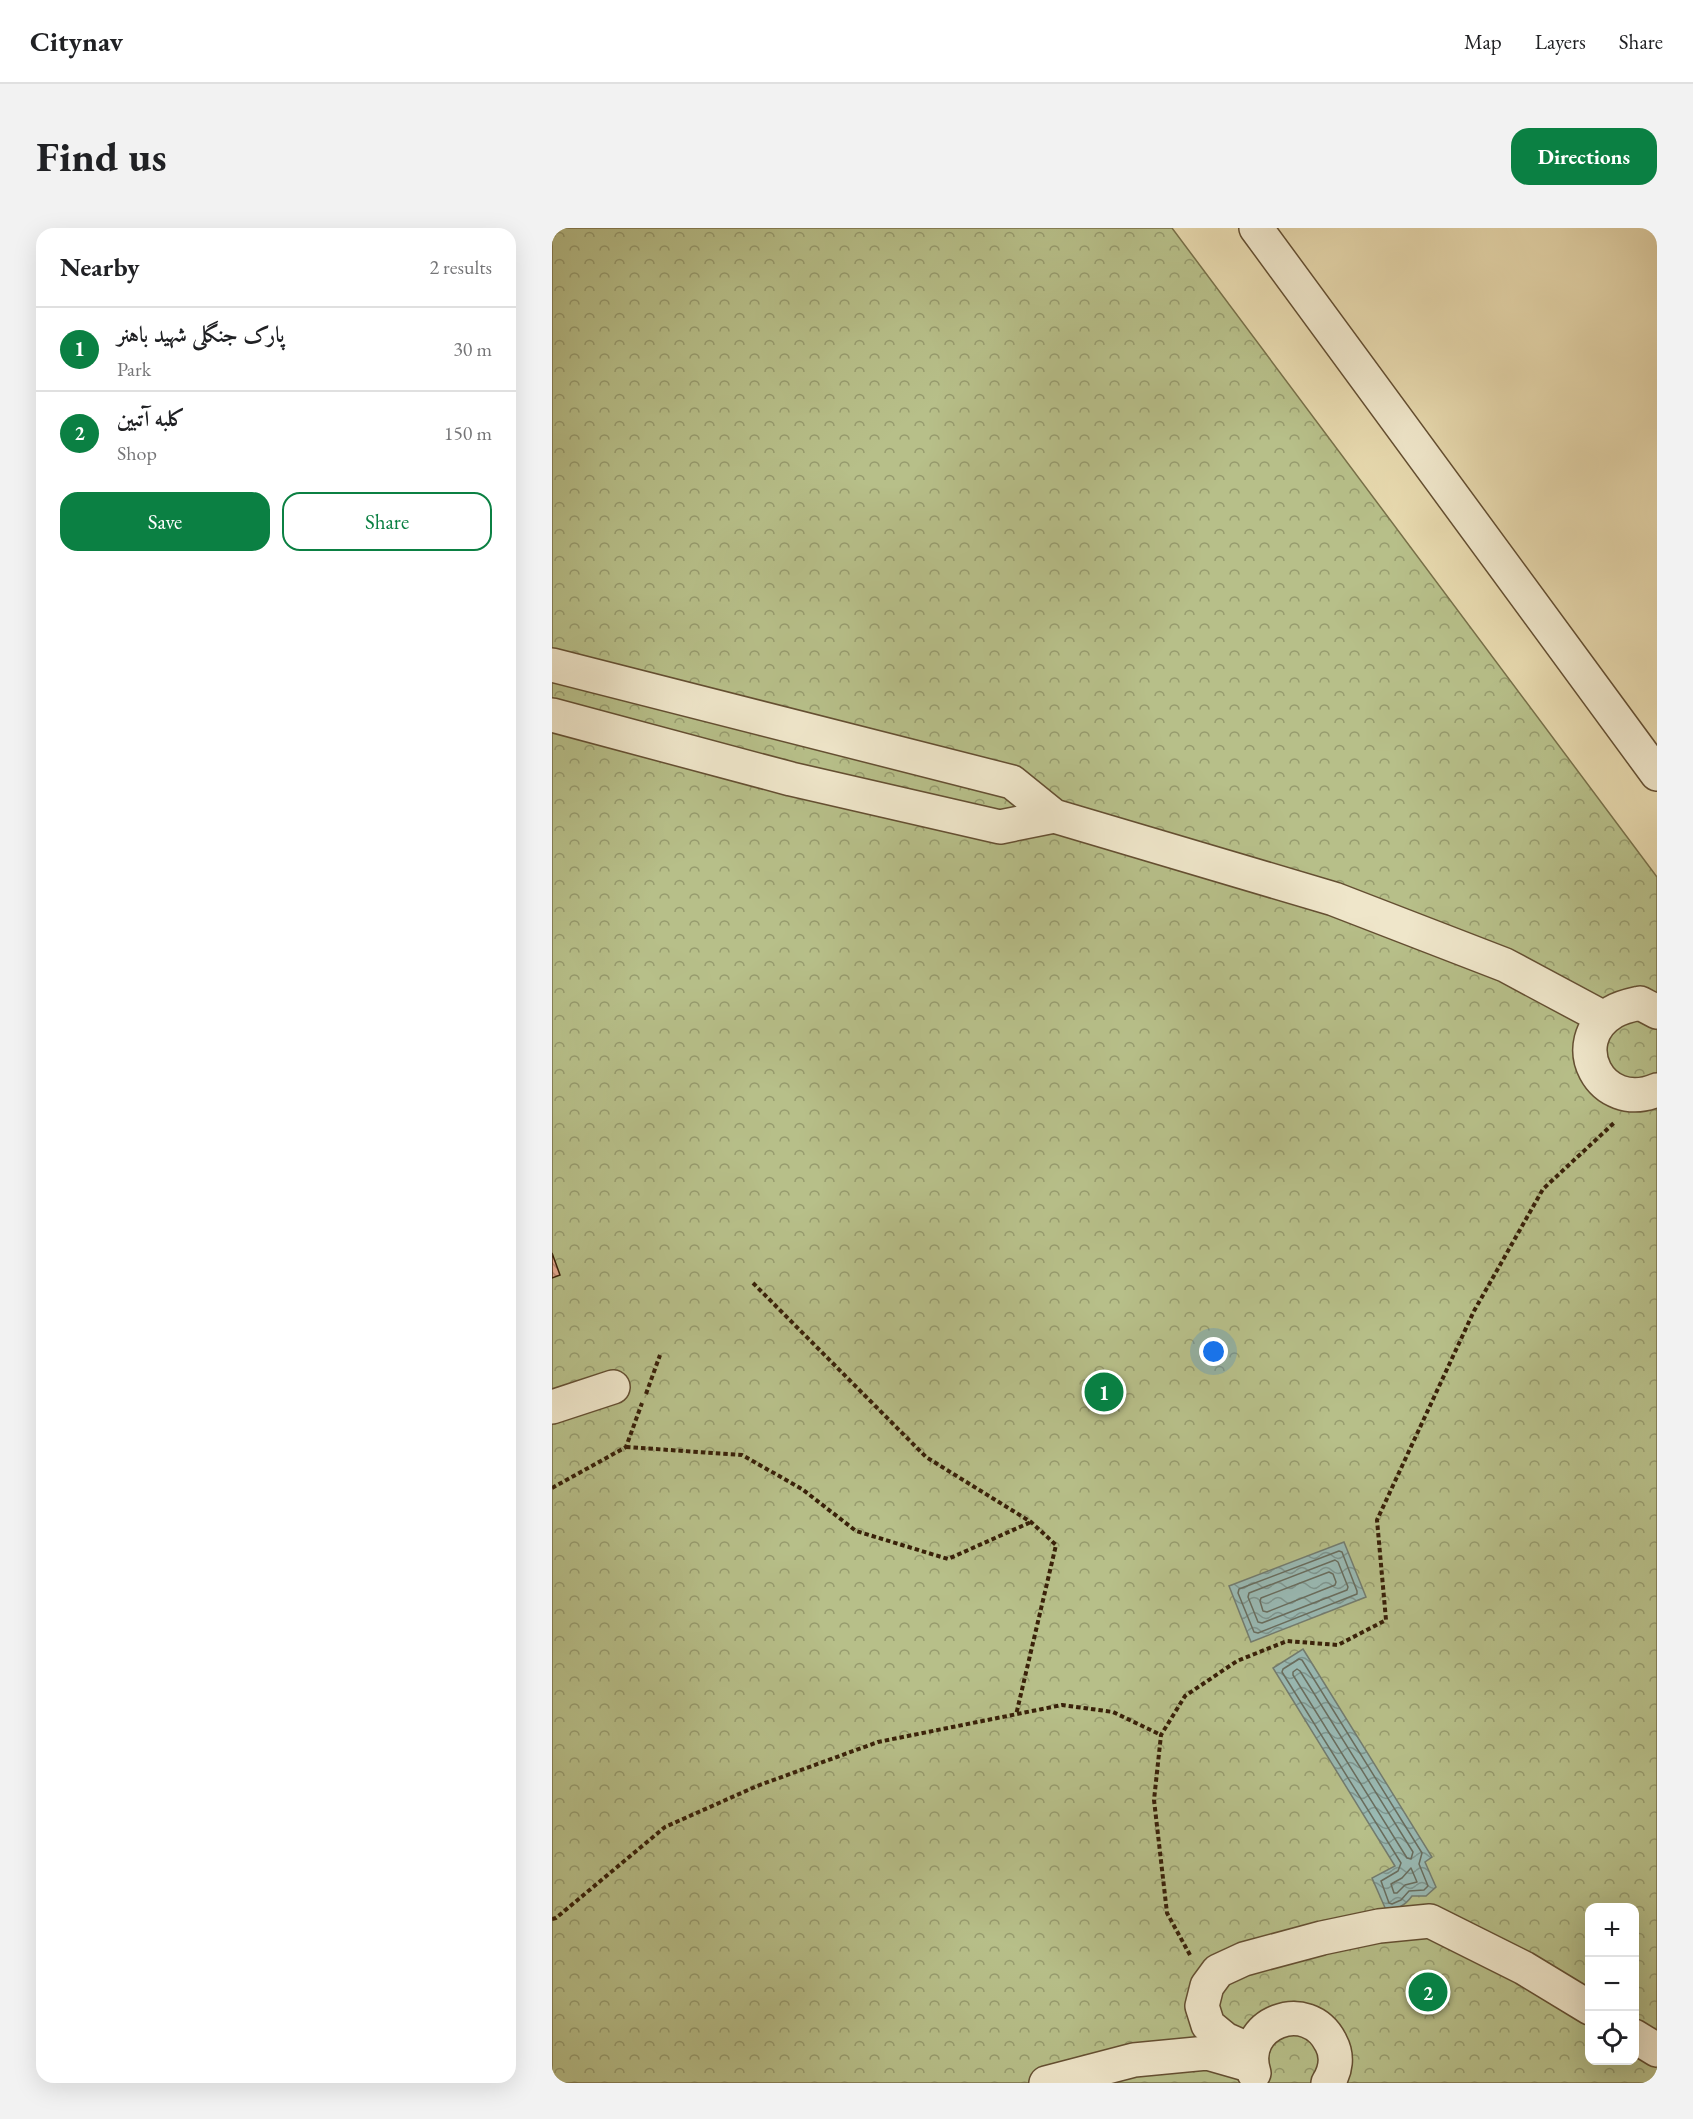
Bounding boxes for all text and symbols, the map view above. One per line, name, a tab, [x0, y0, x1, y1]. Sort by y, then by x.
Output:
text: Citynav	[30, 23, 123, 59]
text: Map	[1464, 28, 1502, 55]
text: Layers	[1535, 28, 1586, 55]
text: Share	[1619, 28, 1663, 55]
button: Directions	[1511, 128, 1657, 185]
text: Find us	[36, 129, 167, 184]
text: Nearby	[60, 250, 140, 284]
text: 2 results	[429, 254, 492, 280]
text: پارک جنگلی شهید باهنر	[117, 320, 284, 349]
text: 1	[74, 336, 85, 362]
text: 30 m	[453, 336, 492, 362]
text: Park	[117, 356, 151, 382]
text: کلبه آتبین	[117, 404, 185, 433]
text: 2	[74, 420, 85, 446]
text: 150 m	[444, 420, 492, 446]
text: Shop	[117, 440, 157, 466]
button: Save	[60, 492, 270, 551]
button: Share	[282, 492, 492, 551]
your location	[1199, 1337, 1228, 1366]
pin: 1	[1084, 1370, 1124, 1414]
map controls	[1585, 1903, 1639, 2065]
button: +	[1585, 1903, 1639, 1957]
button: −	[1585, 1957, 1639, 2011]
pin: 2	[1408, 1970, 1448, 2014]
button: locate	[1585, 2011, 1639, 2065]

